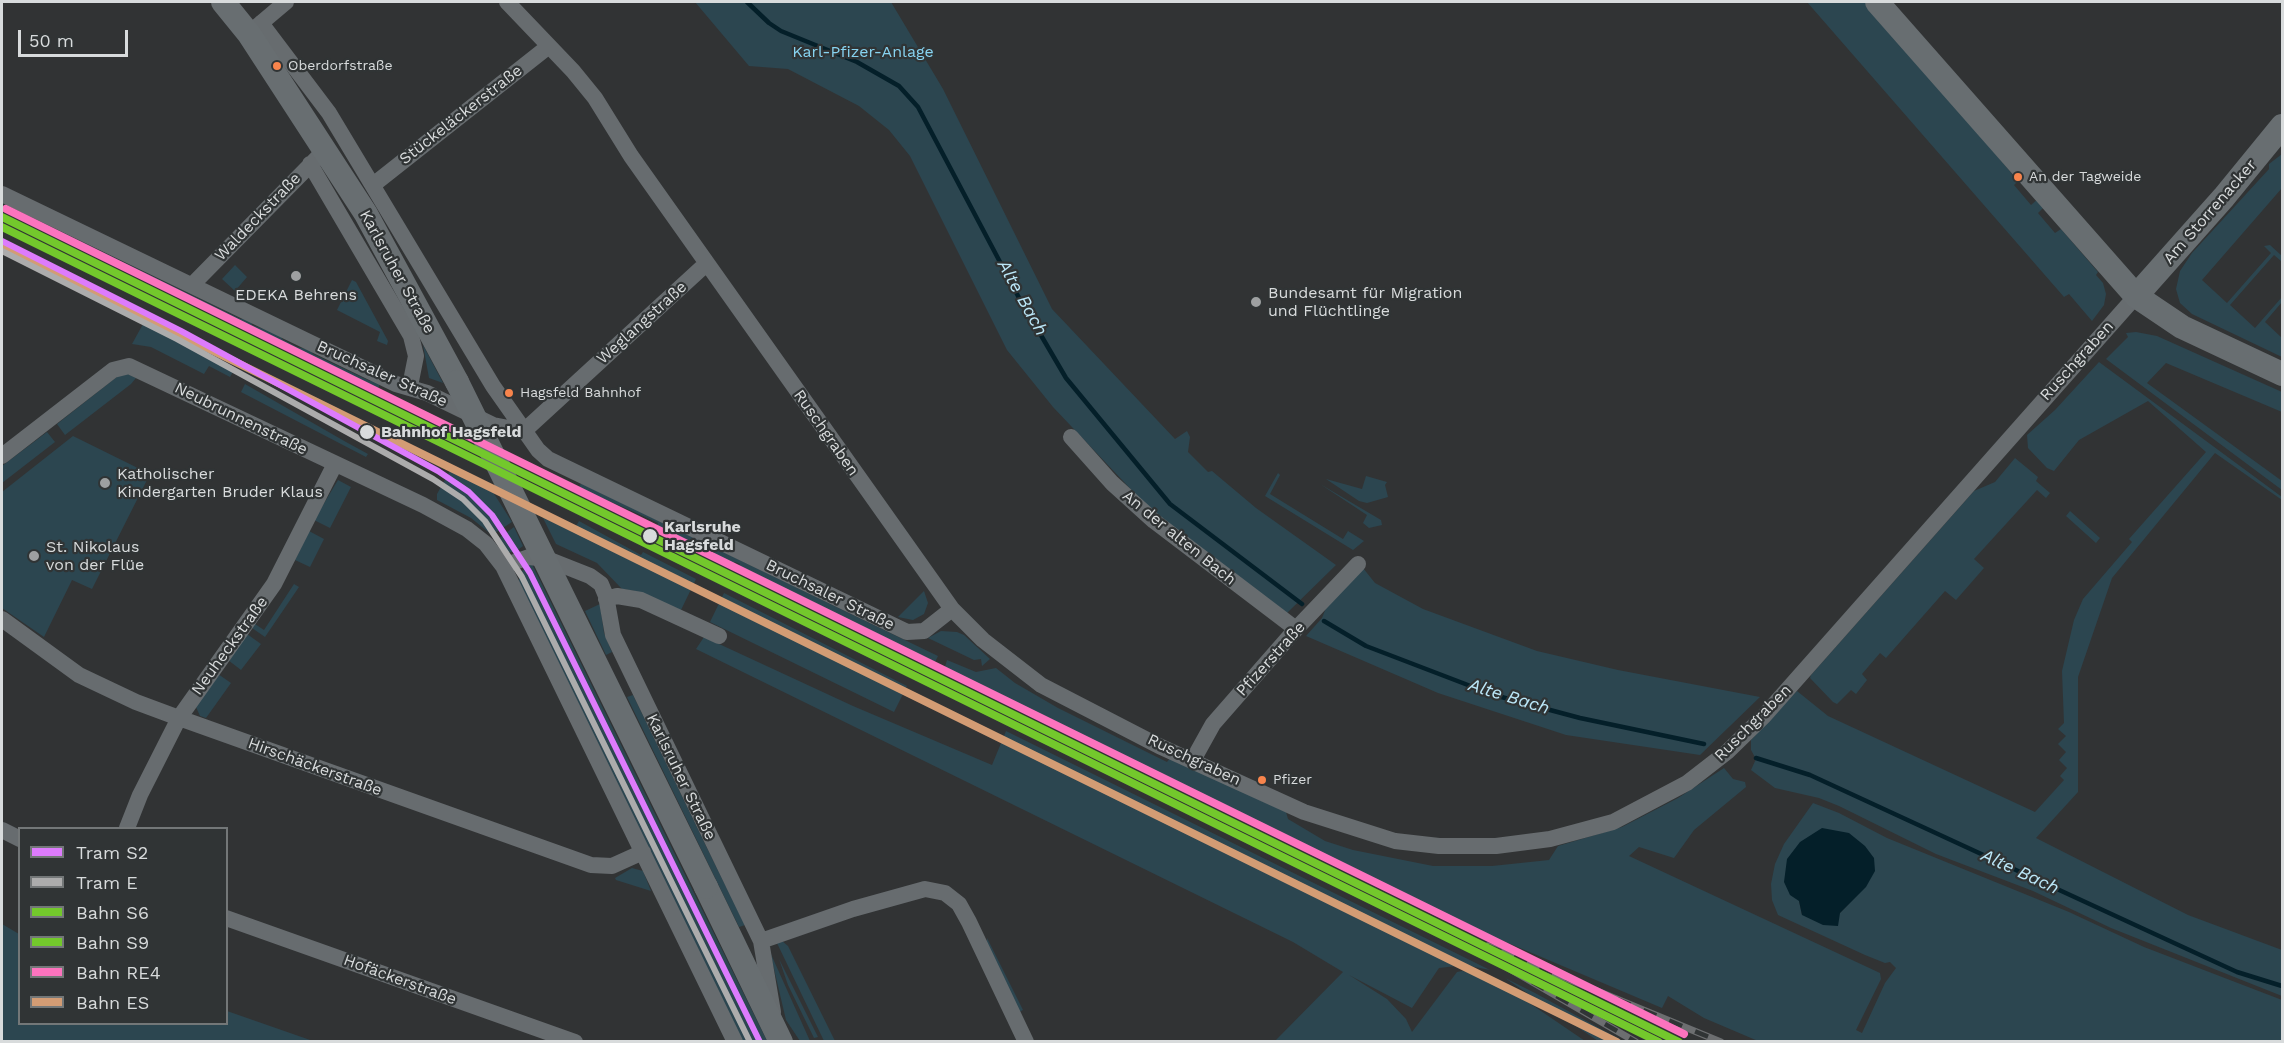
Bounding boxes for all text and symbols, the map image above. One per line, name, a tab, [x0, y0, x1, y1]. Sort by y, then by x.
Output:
scale bar	[21, 18, 130, 56]
text: 50 m	[29, 30, 74, 51]
park label: Karl-Pfizer-Anlage	[792, 42, 934, 62]
place label: Oberdorfstraße	[288, 58, 393, 74]
marker: Oberdorfstraße	[271, 60, 283, 72]
street label: Stückeläckerstraße	[396, 61, 526, 169]
street label: Am Storrenacker	[2159, 156, 2261, 268]
street label: Waldeckstraße	[211, 169, 305, 265]
place label: An der Tagweide	[2029, 169, 2141, 185]
marker: An der Tagweide	[2012, 171, 2024, 183]
street label: Karlsruher Straße	[355, 207, 439, 337]
water label: Alte Bach	[992, 256, 1052, 340]
marker: EDEKA Behrens	[289, 269, 303, 283]
street label: Weglangstraße	[593, 278, 691, 368]
place label: Bundesamt für Migration und Flüchtlinge	[1268, 283, 1462, 321]
place label: EDEKA Behrens	[235, 285, 357, 305]
marker: Bundesamt für Migration und Flüchtlinge	[1249, 295, 1263, 309]
street label: Ruschgraben	[2036, 317, 2118, 405]
street label: Bruchsaler Straße	[314, 337, 450, 411]
street label: Neubrunnenstraße	[171, 378, 311, 460]
place label: Hagsfeld Bahnhof	[520, 385, 641, 401]
street label: Ruschgraben	[789, 386, 863, 480]
marker: Hagsfeld Bahnhof	[503, 387, 515, 399]
place label: Bahnhof Hagsfeld	[381, 422, 521, 442]
marker: Bahnhof Hagsfeld	[358, 423, 376, 441]
place label: Katholischer Kindergarten Bruder Klaus	[117, 464, 323, 502]
marker: Katholischer Kindergarten Bruder Klaus	[98, 476, 112, 490]
street label: An der alten Bach	[1118, 486, 1240, 590]
place label: Karlsruhe Hagsfeld	[664, 517, 741, 555]
marker: Karlsruhe Hagsfeld	[641, 527, 659, 545]
place label: St. Nikolaus von der Flüe	[46, 537, 144, 575]
marker: St. Nikolaus von der Flüe	[27, 549, 41, 563]
street label: Bruchsaler Straße	[763, 556, 897, 634]
street label: Neuheckstraße	[188, 593, 272, 699]
street label: Pfizerstraße	[1233, 618, 1309, 700]
water label: Alte Bach	[1466, 674, 1552, 720]
street label: Ruschgraben	[1711, 681, 1795, 765]
street label: Karlsruher Straße	[642, 711, 720, 843]
street label: Ruschgraben	[1144, 730, 1244, 790]
street label: Hirschäckerstraße	[245, 734, 385, 800]
place label: Pfizer	[1273, 772, 1312, 788]
marker: Pfizer	[1256, 774, 1268, 786]
legend	[18, 827, 228, 1025]
text: Tram S2	[76, 842, 148, 863]
water label: Alte Bach	[1978, 845, 2062, 899]
text: Tram E	[76, 872, 138, 893]
text: Bahn S6	[76, 902, 149, 923]
text: Bahn S9	[76, 932, 149, 953]
street label: Hofäckerstraße	[341, 951, 459, 1009]
text: Bahn RE4	[76, 962, 161, 983]
text: Bahn ES	[76, 992, 149, 1013]

